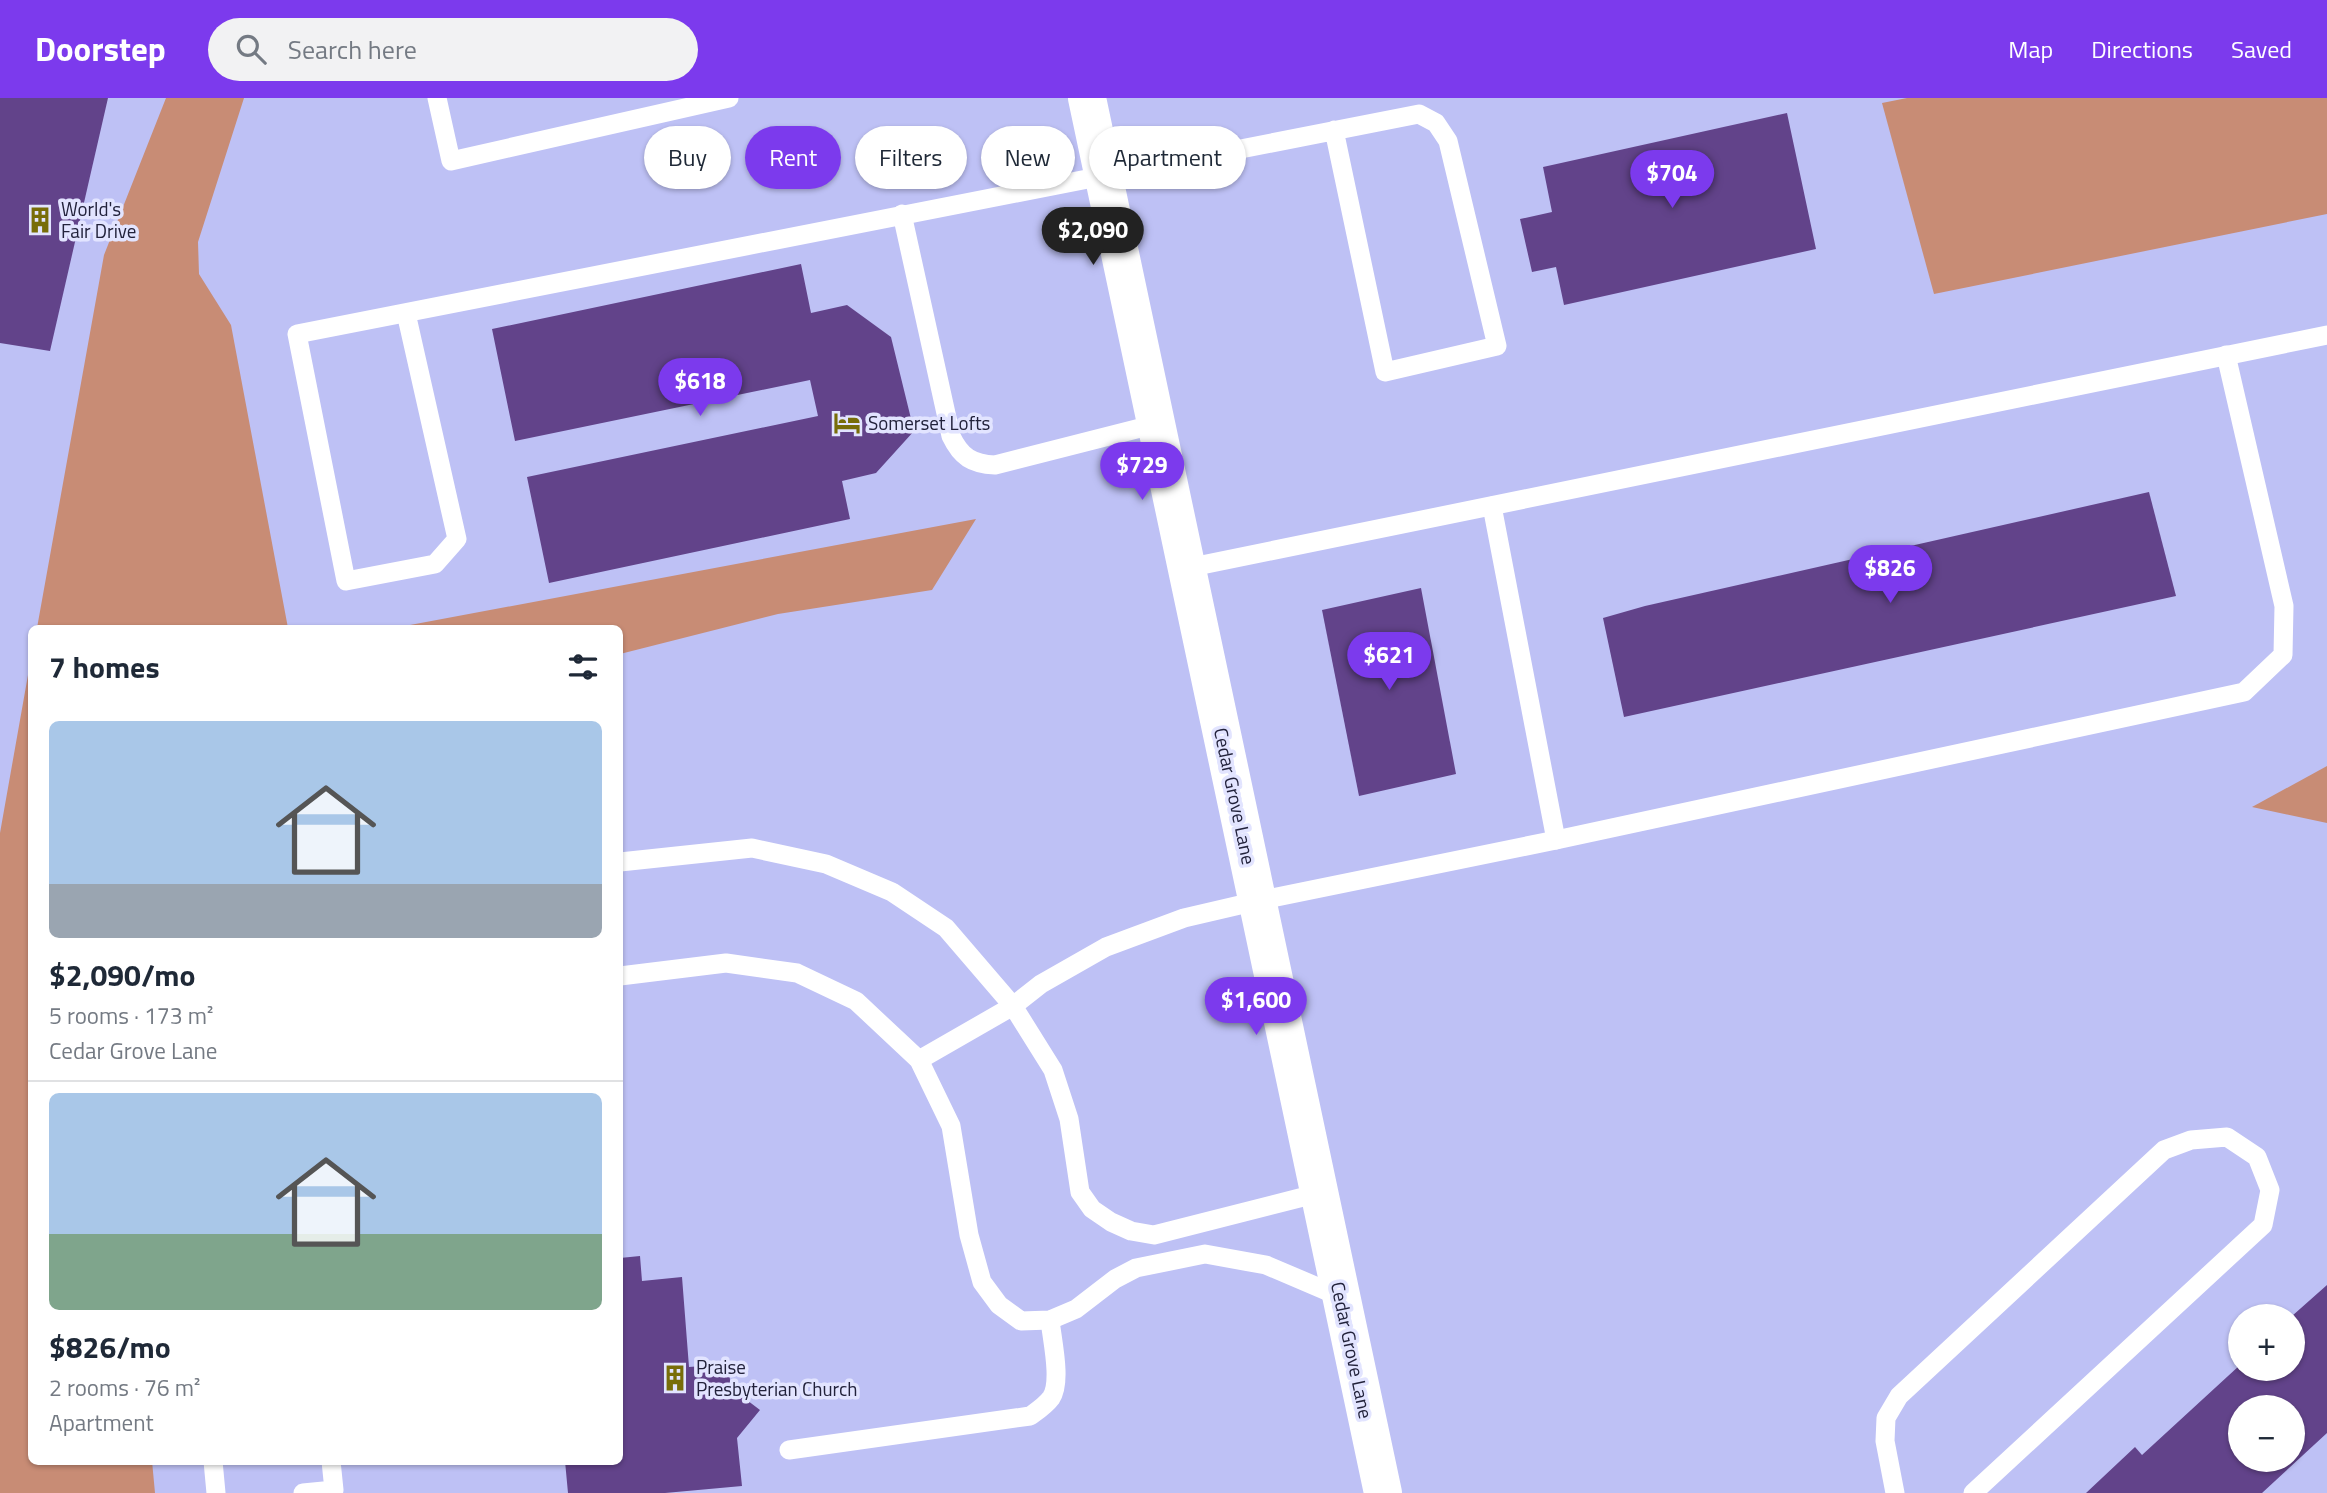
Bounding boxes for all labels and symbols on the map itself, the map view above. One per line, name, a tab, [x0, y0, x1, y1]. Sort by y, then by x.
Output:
pin: $704	[1631, 150, 1713, 210]
place label: World's Fair Drive	[61, 194, 136, 245]
building icon: World's Fair Drive	[25, 205, 55, 235]
pin: $2,090	[1036, 208, 1150, 267]
pin: $618	[659, 358, 741, 418]
hotel icon: Somerset Lofts	[832, 408, 862, 438]
place label: Somerset Lofts	[868, 408, 991, 437]
pin: $729	[1101, 442, 1183, 502]
pin: $826	[1849, 546, 1931, 605]
pin: $621	[1348, 632, 1430, 692]
street label: Cedar Grove Lane	[1207, 725, 1264, 867]
pin: $1,600	[1199, 978, 1313, 1037]
street label: Cedar Grove Lane	[1324, 1279, 1381, 1421]
place label: Praise Presbyterian Church	[696, 1352, 857, 1403]
building icon: Praise Presbyterian Church	[660, 1363, 690, 1393]

